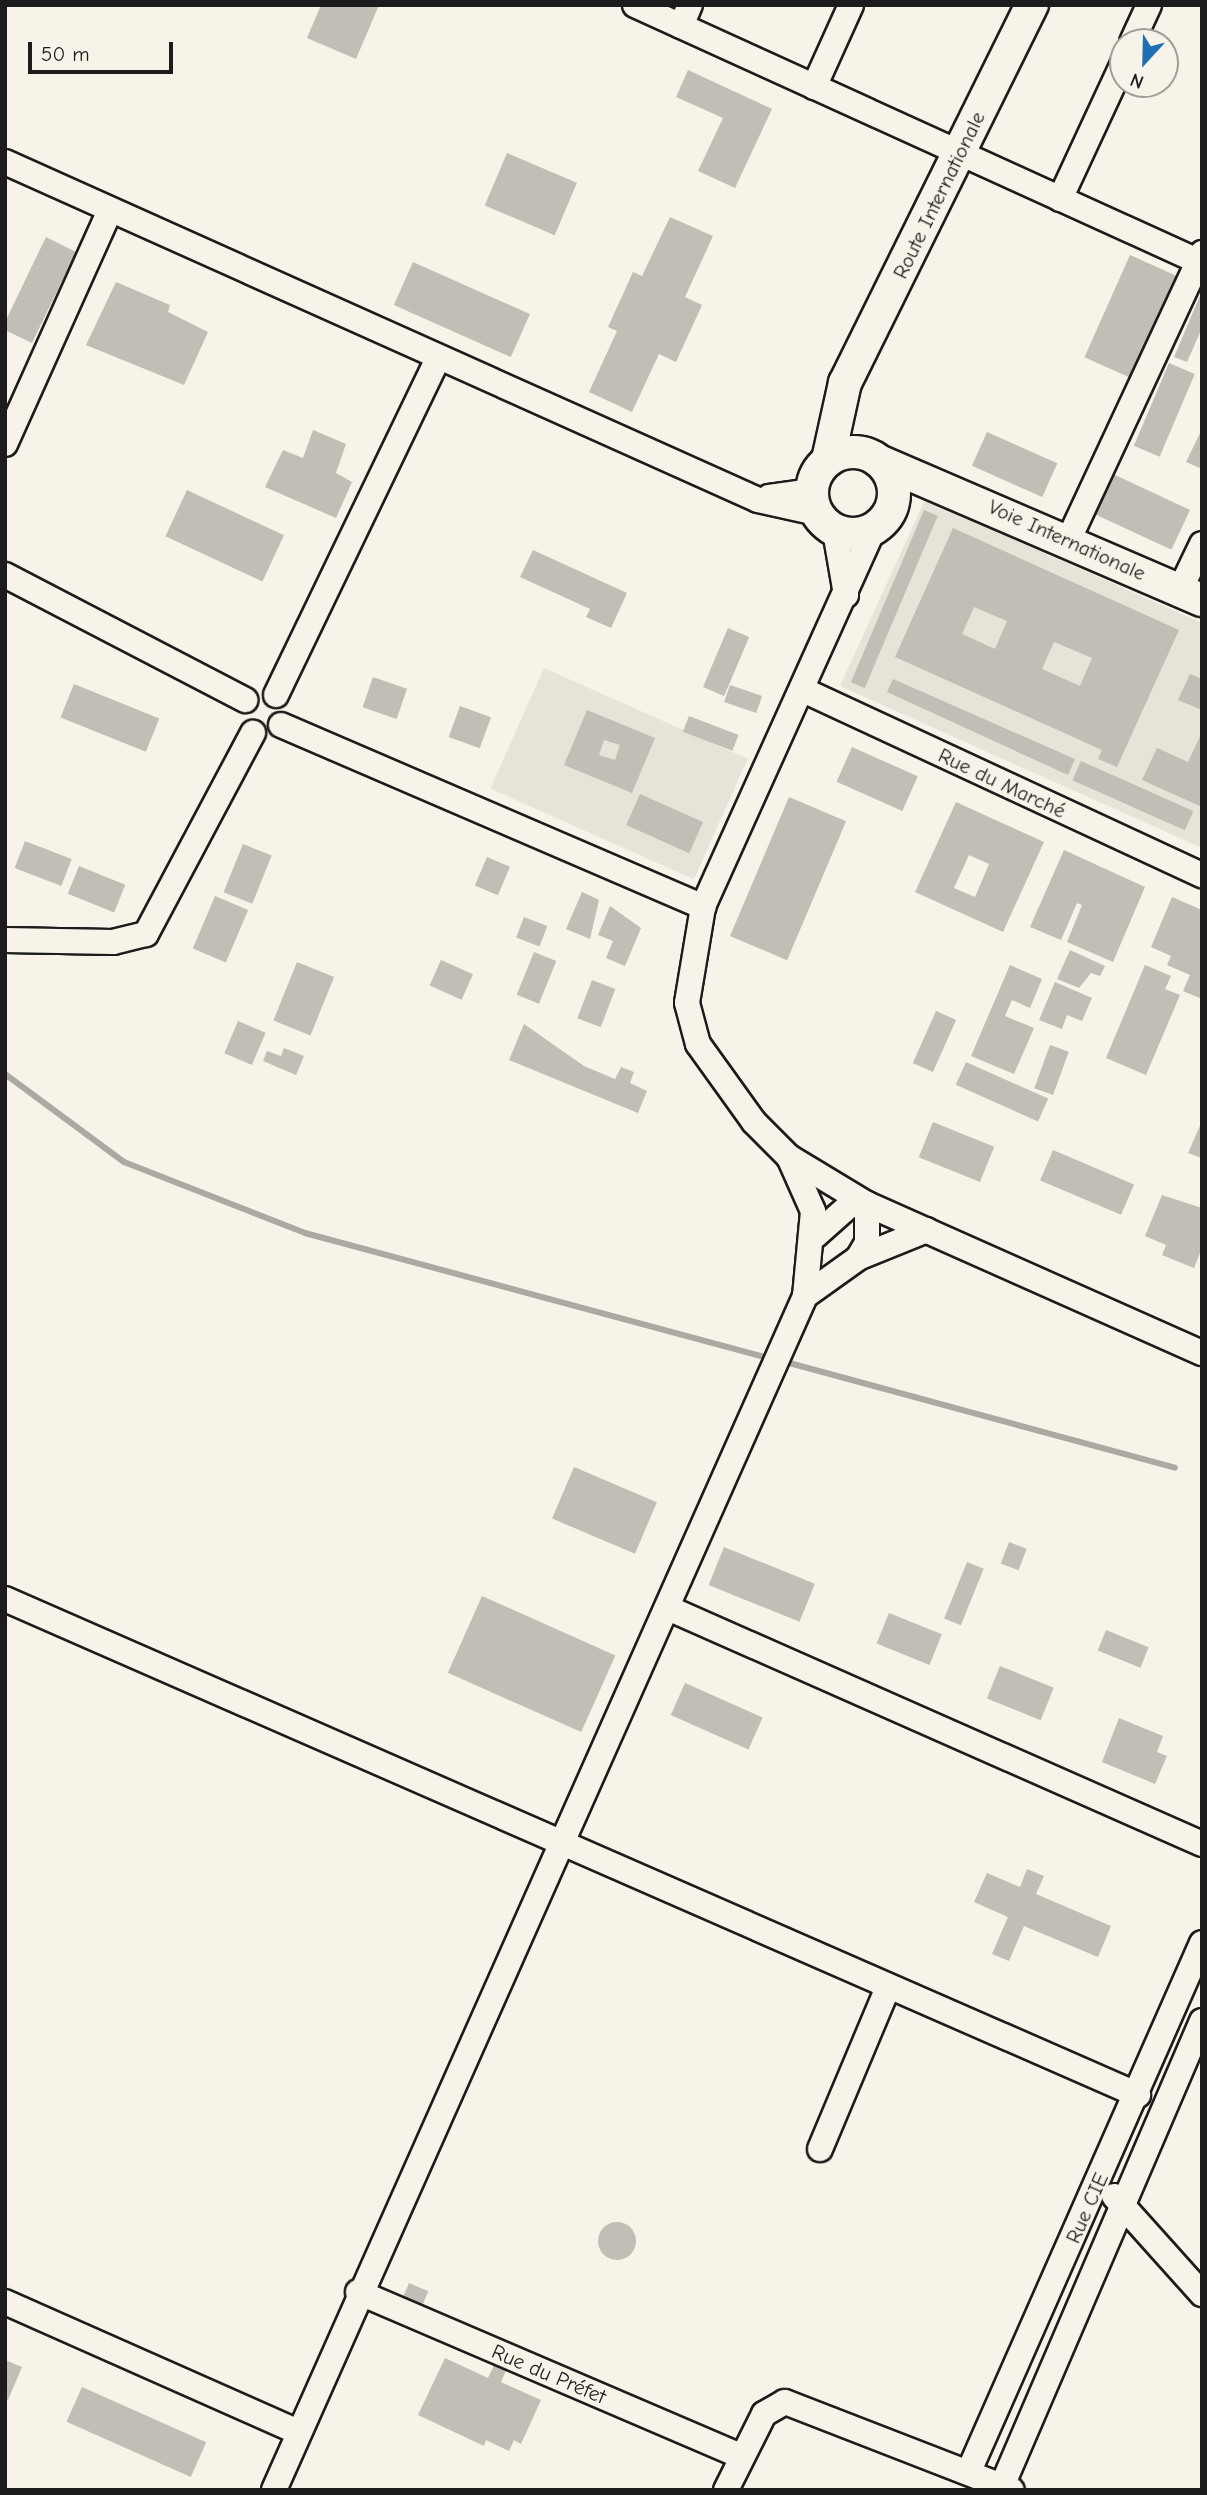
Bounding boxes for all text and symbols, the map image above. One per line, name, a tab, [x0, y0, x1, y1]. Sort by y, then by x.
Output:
scale bar	[32, 28, 177, 72]
north arrow	[1109, 28, 1179, 98]
text: 50 m	[41, 42, 90, 66]
text: N	[1127, 68, 1147, 93]
street label: Route Internationale	[888, 107, 990, 283]
street label: Voie Internationale	[984, 494, 1150, 586]
street label: Rue du Marché	[934, 742, 1070, 824]
street label: Rue CIE	[1060, 2169, 1114, 2247]
street label: Rue du Préfet	[488, 2339, 610, 2409]

